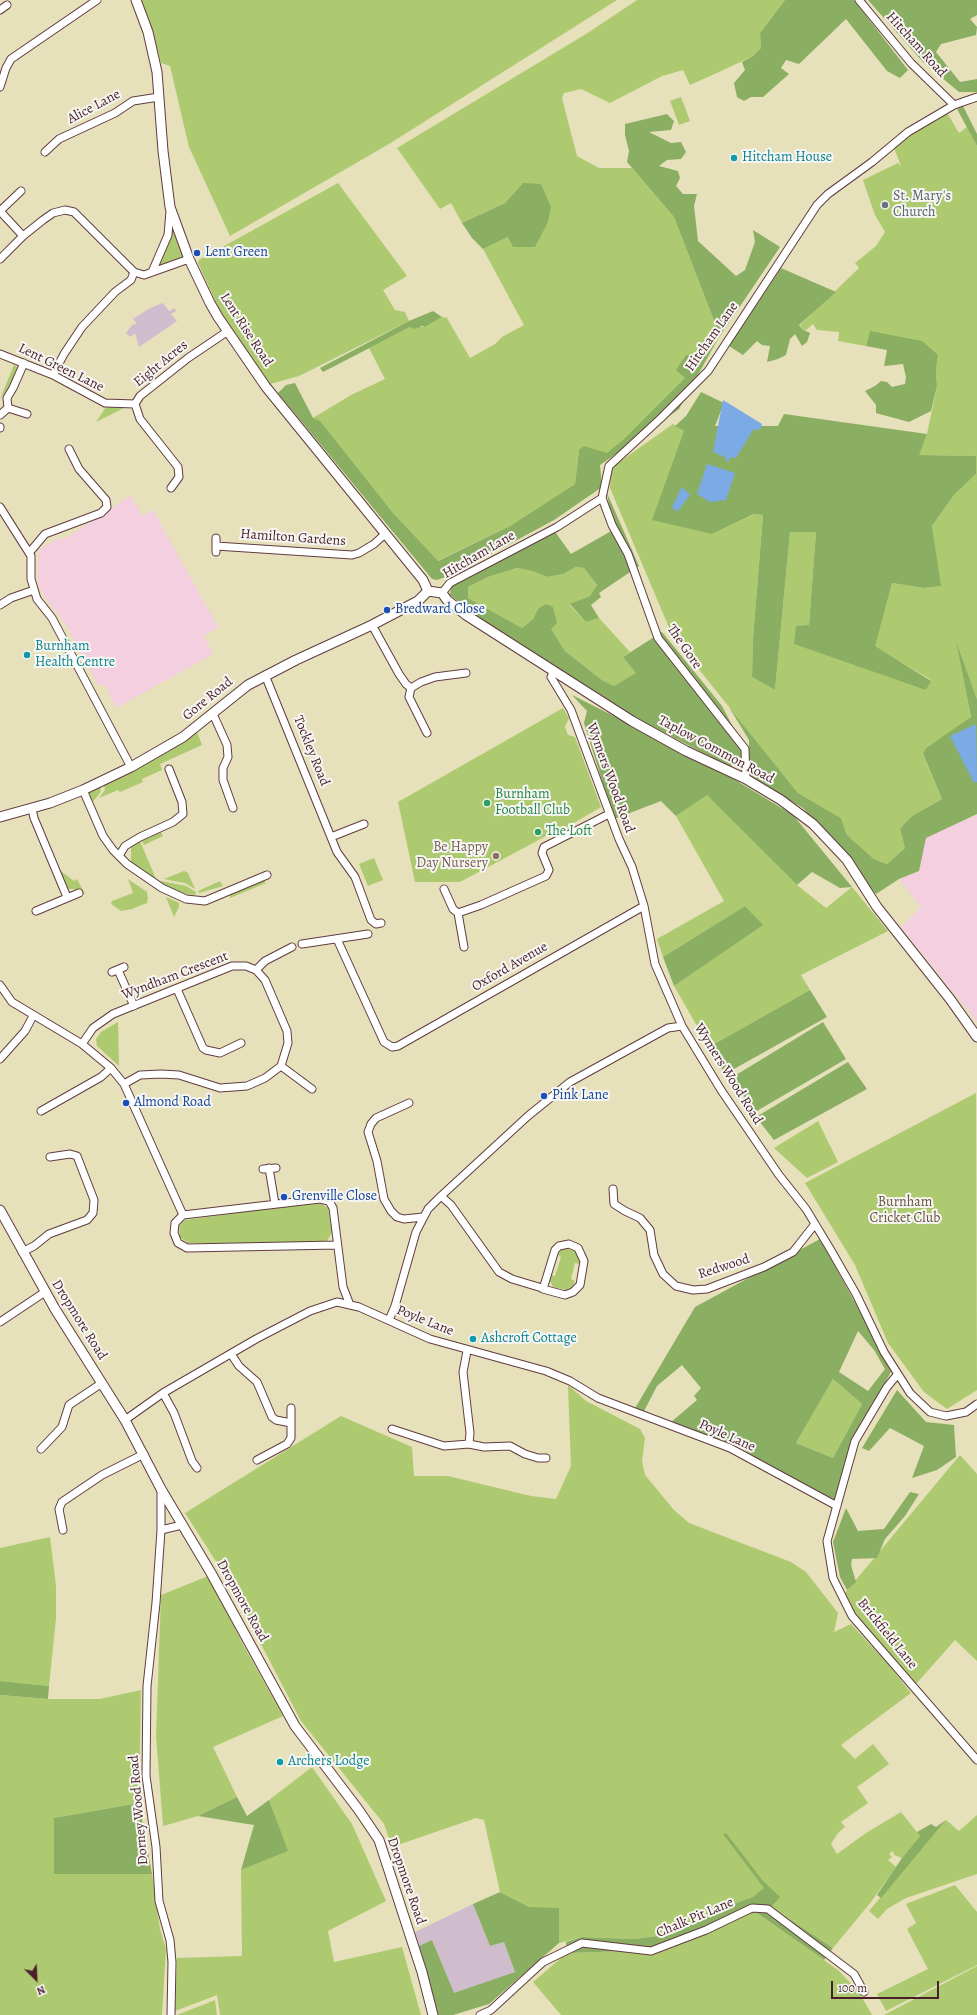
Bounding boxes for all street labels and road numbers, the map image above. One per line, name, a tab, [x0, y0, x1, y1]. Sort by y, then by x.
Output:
street label: Hitcham Road	[882, 9, 950, 81]
street label: Alice Lane	[65, 86, 123, 128]
street label: Lent Rise Road	[216, 290, 276, 370]
street label: Hitcham Lane	[682, 299, 742, 375]
street label: Eight Acres	[131, 337, 191, 391]
street label: Lent Green Lane	[15, 340, 107, 396]
street label: Hamilton Gardens	[240, 526, 346, 550]
street label: Hitcham Lane	[440, 527, 518, 583]
street label: The Gore	[663, 622, 705, 672]
street label: Gore Road	[180, 674, 236, 724]
street label: Taplow Common Road	[655, 712, 777, 788]
street label: Tockley Road	[289, 713, 333, 789]
street label: Wymers Wood Road	[582, 721, 638, 835]
street label: Oxford Avenue	[469, 939, 551, 995]
street label: Wyndham Crescent	[120, 948, 230, 1004]
street label: Wymers Wood Road	[690, 1020, 766, 1128]
street label: Redwood	[696, 1251, 752, 1283]
street label: Dropmore Road	[48, 1277, 110, 1363]
street label: Poyle Lane	[394, 1302, 456, 1340]
street label: Poyle Lane	[696, 1416, 758, 1456]
street label: Dropmore Road	[212, 1557, 272, 1645]
street label: Brickfield Lane	[853, 1595, 921, 1673]
street label: Dorney Wood Road	[126, 1754, 152, 1866]
street label: Dropmore Road	[383, 1835, 429, 1927]
street label: Chalk Pit Lane	[654, 1894, 736, 1942]

